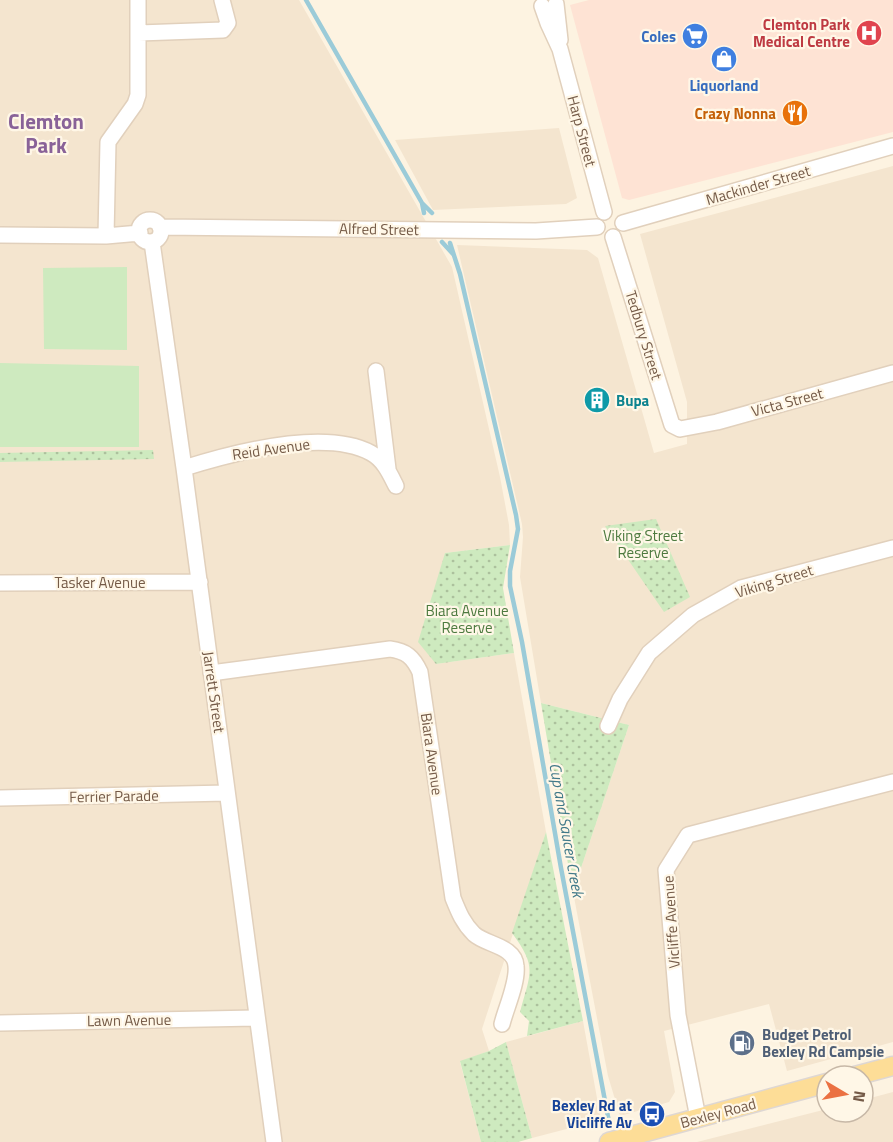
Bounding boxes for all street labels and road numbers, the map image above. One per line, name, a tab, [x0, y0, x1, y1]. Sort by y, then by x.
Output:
street label: Harp Street	[561, 93, 603, 170]
street label: Mackinder Street	[703, 159, 814, 211]
street label: Alfred Street	[339, 217, 420, 241]
street label: Tedbury Street	[620, 288, 669, 383]
street label: Victa Street	[749, 381, 826, 423]
street label: Reid Avenue	[231, 432, 311, 466]
street label: Viking Street	[732, 558, 816, 604]
street label: Tasker Avenue	[54, 571, 146, 594]
street label: Jarrett Street	[197, 650, 231, 735]
street label: Biara Avenue	[415, 711, 449, 797]
street label: Ferrier Parade	[69, 784, 159, 808]
street label: Vicliffe Avenue	[656, 875, 686, 969]
street label: Lawn Avenue	[87, 1008, 171, 1032]
street label: Bexley Road	[678, 1092, 758, 1134]

